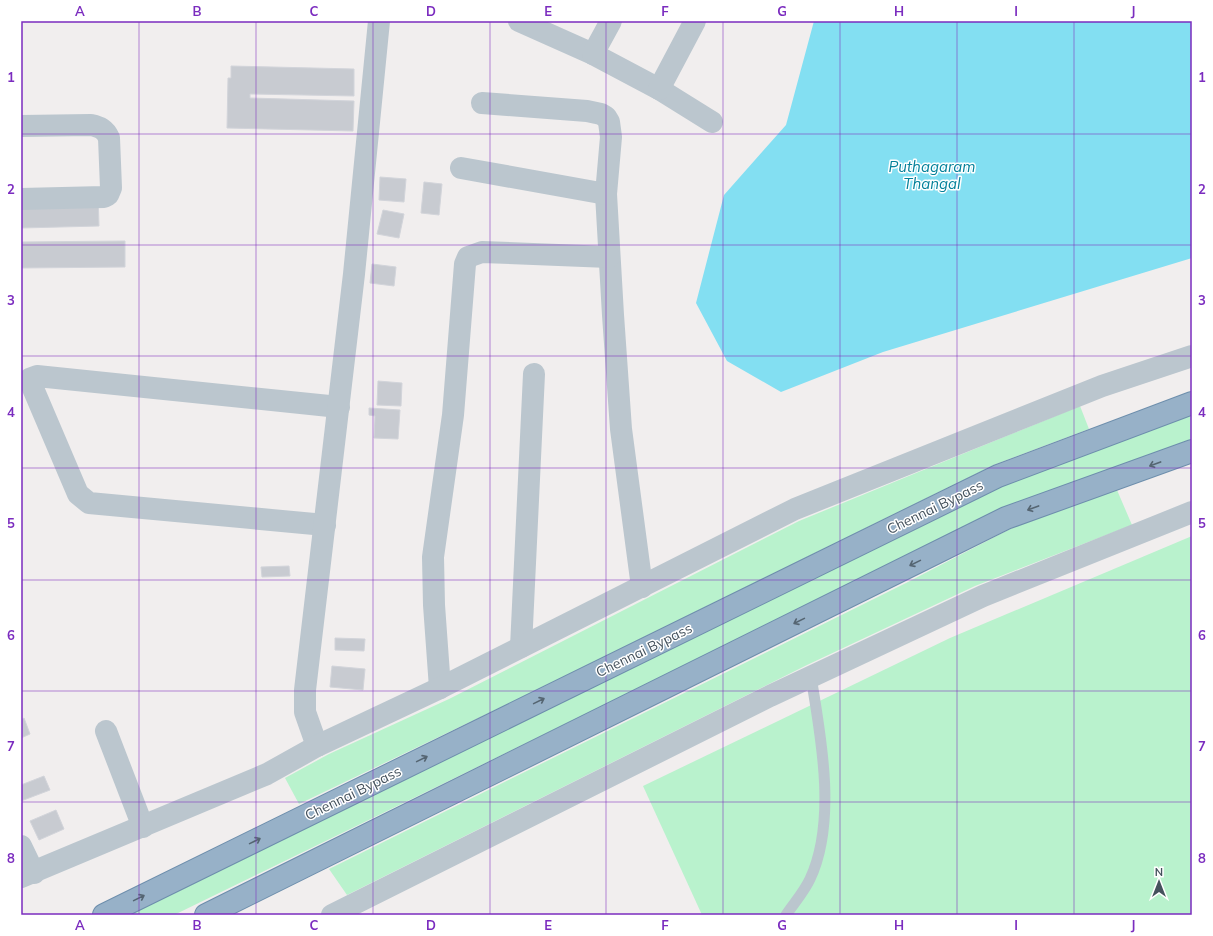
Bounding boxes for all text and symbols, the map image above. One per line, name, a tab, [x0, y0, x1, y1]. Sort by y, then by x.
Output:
text: A	[75, 3, 85, 19]
text: B	[193, 3, 202, 19]
text: C	[310, 3, 319, 19]
text: D	[426, 3, 436, 19]
text: E	[544, 3, 552, 19]
text: F	[661, 3, 669, 19]
text: G	[777, 3, 787, 19]
text: H	[894, 3, 904, 19]
text: I	[1014, 3, 1018, 19]
text: J	[1131, 3, 1135, 19]
text: 1	[7, 69, 15, 85]
text: 1	[1198, 69, 1206, 85]
water label: Puthagaram Thangal	[889, 157, 975, 193]
text: 2	[7, 181, 15, 197]
text: 2	[1198, 181, 1206, 197]
text: 3	[7, 292, 15, 308]
text: 3	[1198, 292, 1206, 308]
text: 4	[7, 404, 15, 420]
text: 4	[1198, 404, 1206, 420]
one-way arrow	[1149, 461, 1162, 468]
street label: Chennai Bypass	[884, 476, 986, 538]
one-way arrow	[1028, 505, 1040, 513]
text: 5	[7, 515, 15, 531]
text: 5	[1198, 515, 1206, 531]
one-way arrow	[910, 560, 922, 567]
one-way arrow	[793, 618, 805, 625]
street label: Chennai Bypass	[593, 619, 695, 681]
text: 6	[7, 627, 15, 643]
text: 6	[1198, 627, 1206, 643]
one-way arrow	[533, 697, 545, 705]
text: 7	[7, 738, 15, 754]
text: 7	[1198, 738, 1206, 754]
one-way arrow	[416, 755, 428, 762]
street label: Chennai Bypass	[302, 762, 404, 824]
one-way arrow	[249, 837, 261, 844]
text: 8	[7, 850, 15, 866]
text: 8	[1198, 850, 1206, 866]
north arrow	[1139, 862, 1179, 902]
text: N	[1155, 865, 1163, 879]
one-way arrow	[132, 894, 144, 901]
text: A	[75, 917, 85, 933]
text: B	[193, 917, 202, 933]
text: C	[310, 917, 319, 933]
text: D	[426, 917, 436, 933]
text: E	[544, 917, 552, 933]
text: F	[661, 917, 669, 933]
text: G	[777, 917, 787, 933]
text: H	[894, 917, 904, 933]
text: I	[1014, 917, 1018, 933]
text: J	[1131, 917, 1135, 933]

